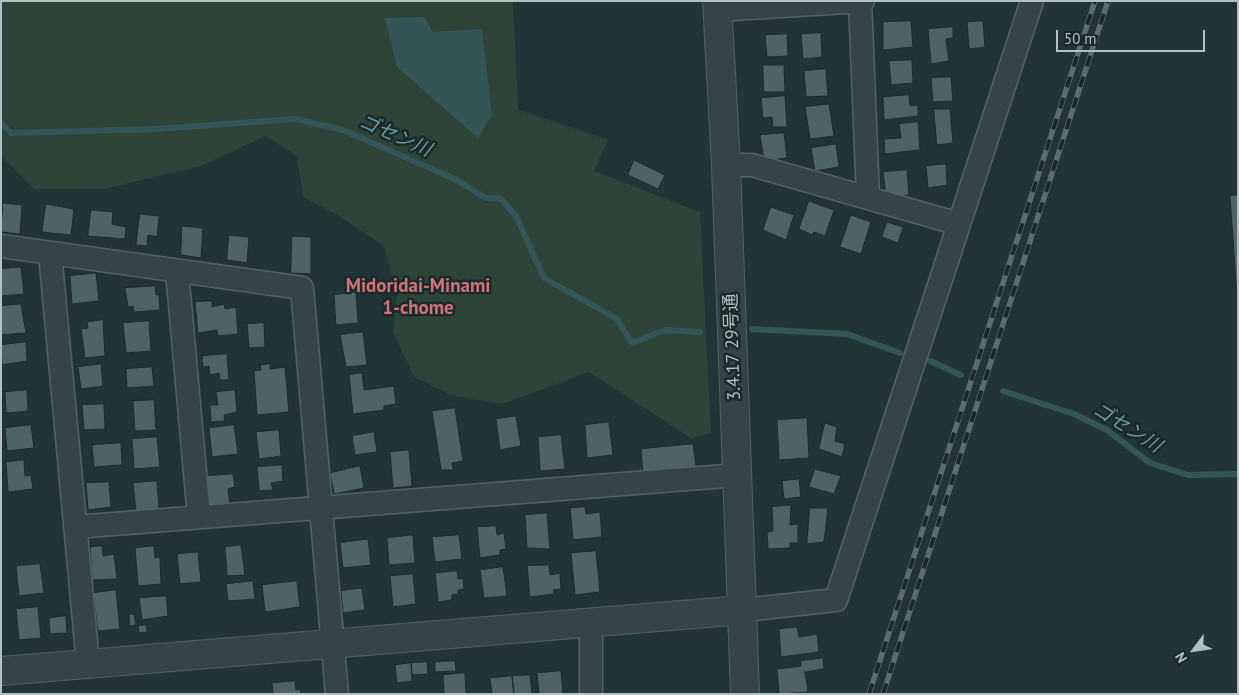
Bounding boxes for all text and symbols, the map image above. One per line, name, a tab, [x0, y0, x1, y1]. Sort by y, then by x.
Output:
scale bar	[1059, 20, 1208, 52]
text: 50 m	[1064, 29, 1097, 48]
water label: ゴセン川	[356, 110, 434, 162]
district label: Midoridai-Minami 1-chome	[346, 276, 490, 320]
street label: 3.4.17 29号通	[720, 293, 746, 401]
water label: ゴセン川	[1089, 398, 1165, 458]
north arrow	[1169, 625, 1219, 675]
text: N	[1171, 649, 1191, 666]

